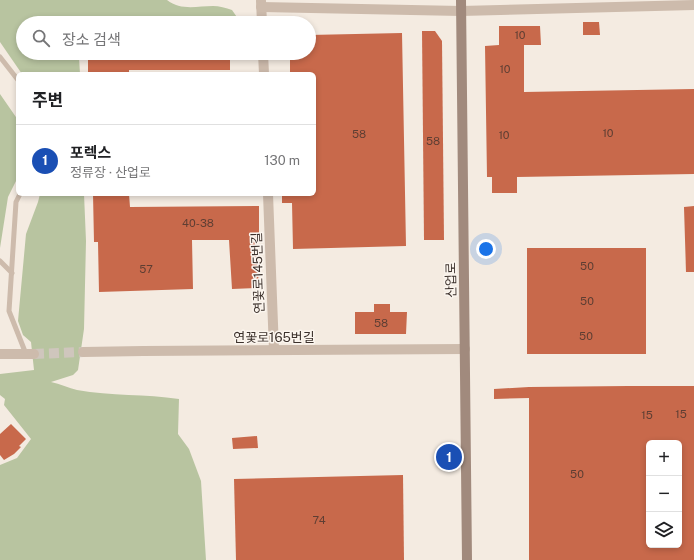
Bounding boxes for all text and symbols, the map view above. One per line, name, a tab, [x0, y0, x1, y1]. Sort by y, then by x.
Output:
search box	[16, 16, 316, 60]
icon: search	[30, 27, 52, 49]
house number: 10	[514, 29, 526, 41]
text: 장소 검색	[62, 31, 121, 48]
house number: 10	[499, 63, 511, 75]
text: 주변	[32, 90, 63, 110]
house number: 10	[602, 127, 614, 139]
house number: 58	[352, 128, 366, 140]
house number: 10	[498, 129, 510, 141]
house number: 58	[426, 135, 440, 147]
text: 포렉스	[70, 144, 111, 161]
text: 1	[42, 153, 48, 168]
text: 130 m	[264, 153, 300, 168]
text: 정류장 · 산업로	[70, 165, 151, 180]
house number: 40-38	[182, 217, 214, 229]
street label: 연꽃로145번길	[249, 232, 267, 314]
your location	[476, 239, 496, 259]
house number: 50	[580, 260, 594, 272]
street label: 산업로	[443, 262, 459, 298]
house number: 57	[139, 263, 153, 275]
house number: 50	[580, 295, 594, 307]
house number: 58	[374, 317, 388, 329]
street label: 연꽃로165번길	[233, 330, 315, 345]
house number: 50	[579, 330, 593, 342]
house number: 15	[675, 408, 687, 420]
house number: 15	[641, 409, 653, 421]
map controls	[646, 440, 682, 548]
button: +	[646, 440, 682, 476]
pin: 1	[436, 442, 462, 472]
house number: 50	[570, 468, 584, 480]
button: −	[646, 476, 682, 512]
button: layers	[646, 512, 682, 548]
house number: 74	[312, 514, 326, 526]

